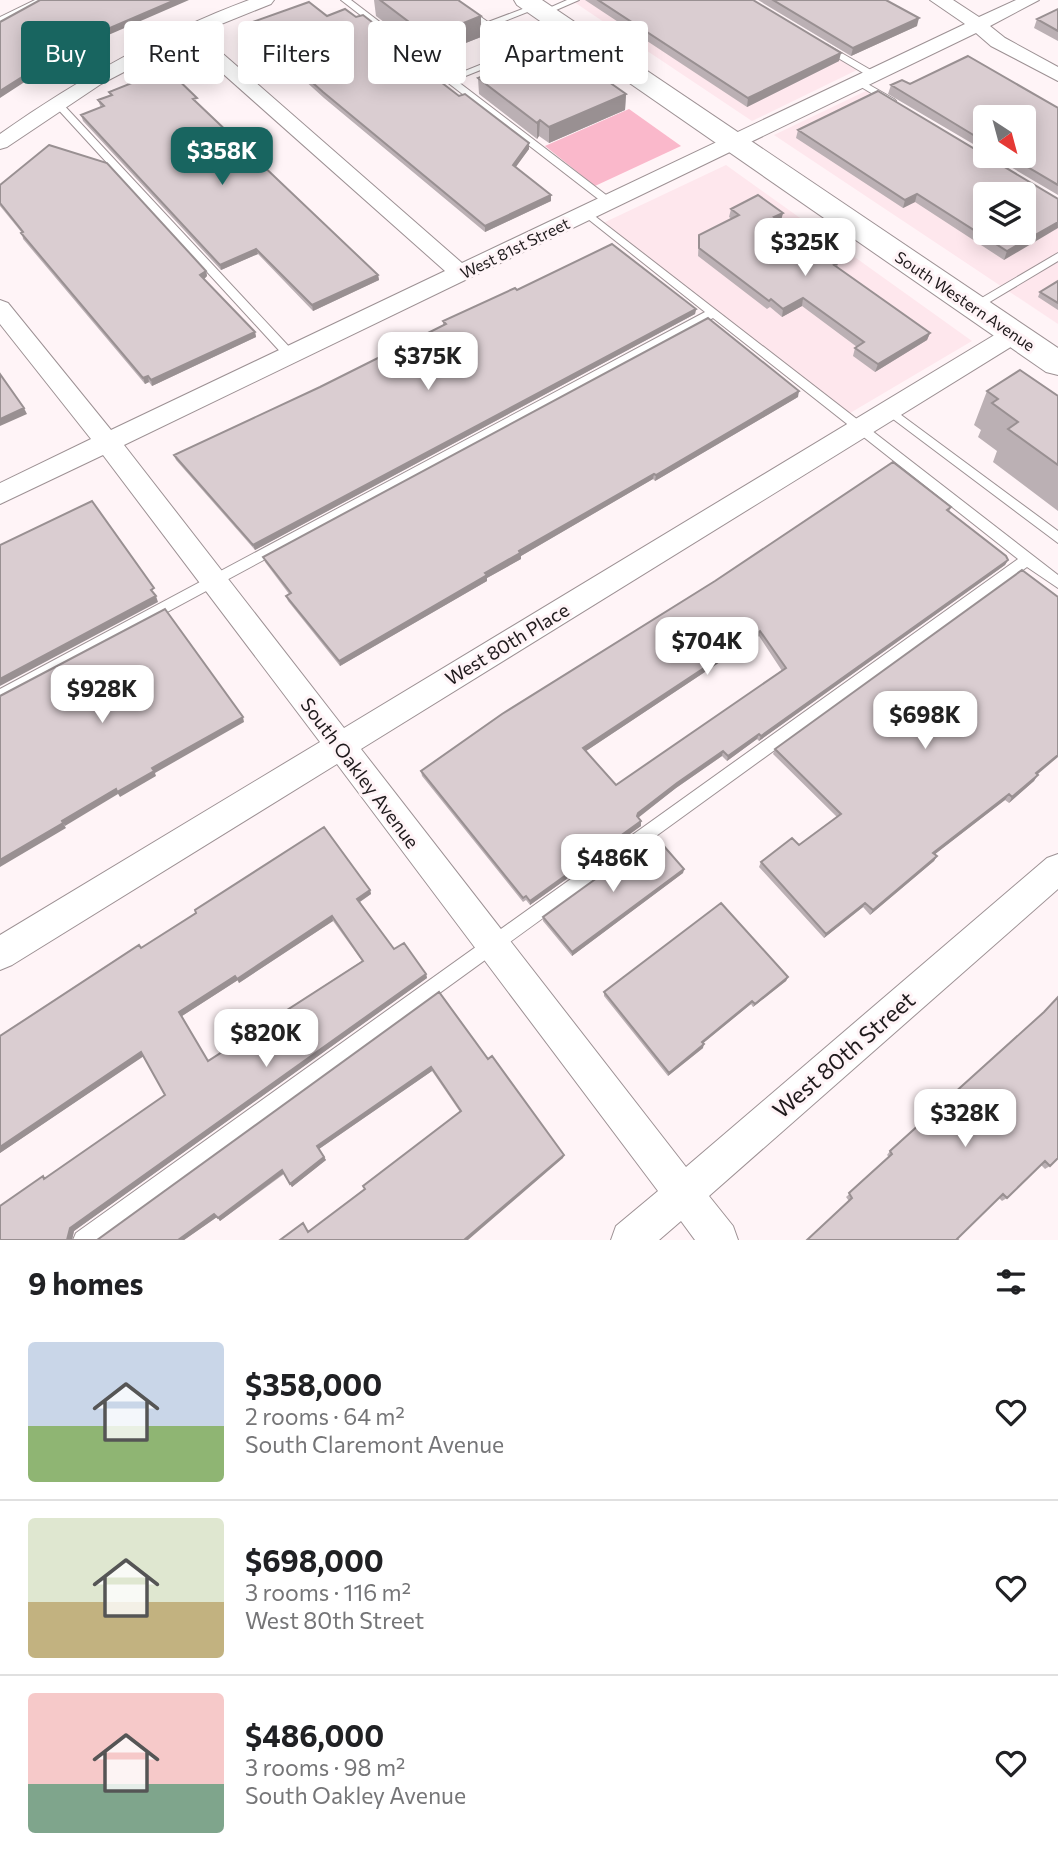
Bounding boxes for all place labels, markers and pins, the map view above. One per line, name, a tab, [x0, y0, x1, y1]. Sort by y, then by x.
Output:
pin: $358K	[173, 128, 271, 187]
pin: $325K	[756, 218, 854, 278]
pin: $375K	[379, 332, 477, 392]
pin: $704K	[658, 618, 756, 677]
pin: $928K	[53, 666, 151, 725]
pin: $698K	[876, 692, 974, 751]
pin: $486K	[564, 834, 662, 894]
pin: $820K	[217, 1010, 315, 1069]
pin: $328K	[916, 1090, 1014, 1149]

